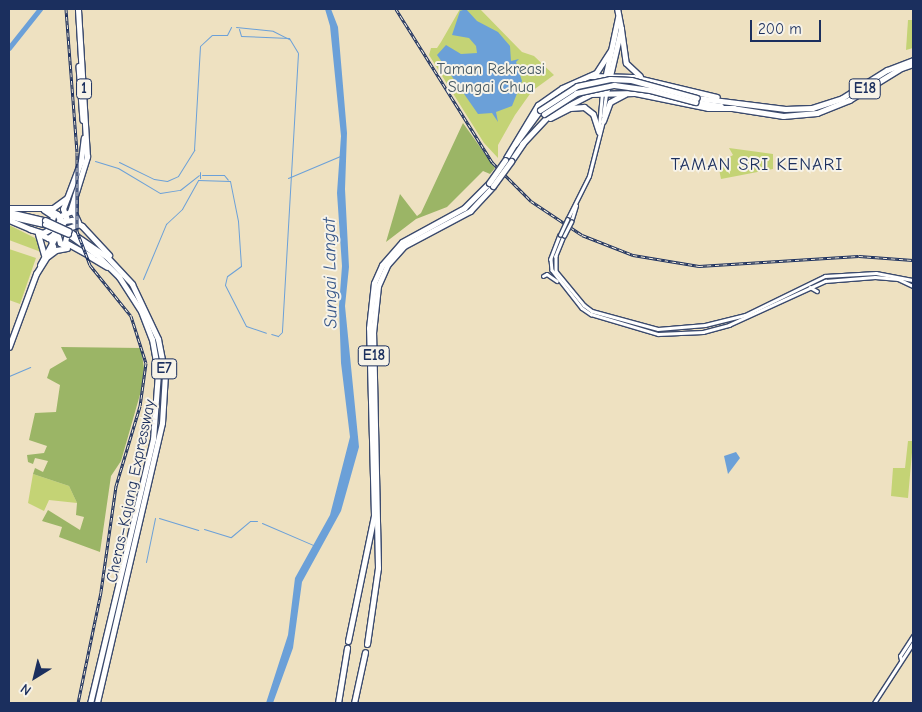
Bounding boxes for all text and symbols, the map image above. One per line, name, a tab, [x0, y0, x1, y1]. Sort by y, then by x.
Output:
scale bar	[752, 10, 823, 42]
text: 200 m	[758, 20, 802, 38]
park label: Taman Rekreasi Sungai Chua	[437, 59, 545, 97]
road number: 1	[75, 76, 93, 102]
road number: E18	[849, 76, 881, 102]
district label: TAMAN SRI KENARI	[669, 154, 845, 176]
water label: Sungai Langat	[319, 218, 343, 328]
road number: E18	[358, 344, 390, 368]
road number: E7	[150, 356, 178, 382]
street label: Cheras–Kajang Expressway	[102, 398, 160, 584]
north arrow	[10, 652, 60, 702]
text: N	[17, 680, 35, 699]

